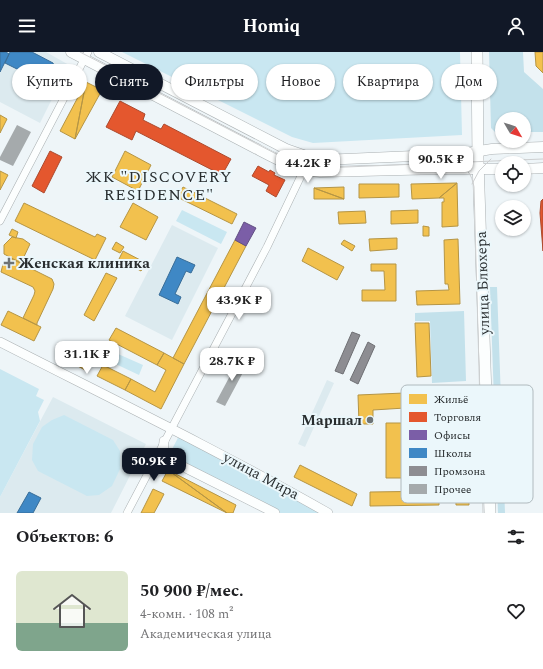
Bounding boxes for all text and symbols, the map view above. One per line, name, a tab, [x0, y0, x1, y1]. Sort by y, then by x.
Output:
text: Homiq	[243, 13, 300, 40]
icon: menu	[16, 15, 38, 37]
icon: person	[505, 15, 527, 37]
chip: Купить	[12, 64, 87, 100]
chip: Снять	[95, 64, 163, 100]
chip: Фильтры	[171, 64, 258, 100]
chip: Новое	[266, 64, 335, 100]
chip: Квартира	[343, 64, 433, 100]
chip: Дом	[441, 64, 497, 100]
north arrow	[495, 112, 531, 148]
map controls	[495, 112, 531, 236]
pin: 90.5K ₽	[404, 146, 478, 180]
text: 90.5K ₽	[418, 149, 464, 169]
pin: 44.2K ₽	[271, 150, 345, 184]
text: 44.2K ₽	[285, 153, 331, 173]
button: locate	[495, 156, 531, 192]
district label: ЖК "DISCOVERY RESIDENCE"	[86, 165, 232, 207]
button: layers	[495, 200, 531, 236]
street label: улица Блюхера	[470, 230, 496, 336]
place label: Женская клиника	[18, 252, 150, 275]
marker: Женская клиника	[3, 257, 15, 269]
pin: 43.9K ₽	[202, 287, 276, 321]
text: 43.9K ₽	[216, 290, 262, 310]
pin: 31.1K ₽	[50, 341, 124, 375]
text: 31.1K ₽	[64, 344, 110, 364]
pin: 28.7K ₽	[195, 348, 269, 382]
text: 28.7K ₽	[209, 351, 255, 371]
legend	[401, 385, 533, 503]
text: Жильё	[434, 391, 468, 408]
place label: Маршал	[301, 409, 362, 432]
text: Торговля	[434, 409, 481, 426]
marker: Маршал	[365, 415, 375, 425]
text: Офисы	[434, 427, 470, 444]
text: Школы	[434, 445, 472, 462]
street label: улица Мира	[218, 446, 304, 506]
pin: 50.9K ₽	[117, 448, 191, 482]
text: 50.9K ₽	[131, 451, 177, 471]
text: Промзона	[434, 463, 486, 480]
text: Прочее	[434, 481, 471, 498]
text: Объектов: 6	[16, 524, 114, 550]
icon: filters	[505, 526, 527, 548]
text: 50 900 ₽/мес.	[140, 578, 244, 604]
icon: home	[48, 587, 96, 635]
icon: heart	[505, 600, 527, 622]
text: 4-комн. · 108 m²	[140, 604, 233, 624]
text: Академическая улица	[140, 624, 272, 644]

